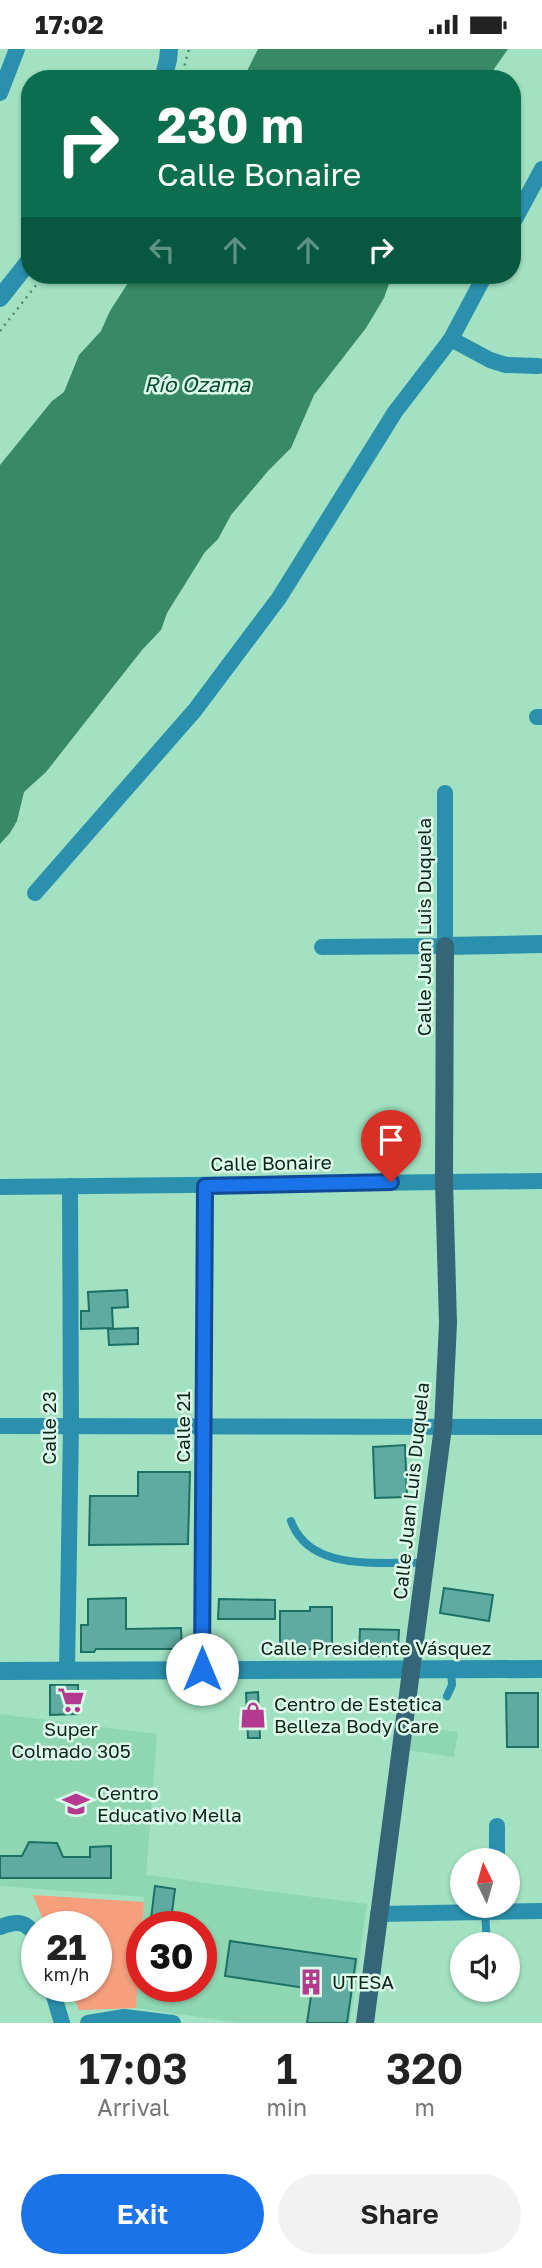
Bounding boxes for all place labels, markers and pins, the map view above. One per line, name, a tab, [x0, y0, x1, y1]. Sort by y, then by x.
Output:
pin	[361, 1110, 421, 1182]
supermarket icon: Super Colmado 305	[56, 1685, 86, 1715]
place label: Centro de Estetica Belleza Body Care	[274, 1692, 442, 1737]
shop icon: Centro de Estetica Belleza Body Care	[238, 1700, 268, 1730]
place label: Super Colmado 305	[11, 1717, 131, 1762]
place label: Centro Educativo Mella	[97, 1781, 242, 1826]
school or university icon: Centro Educativo Mella	[61, 1789, 91, 1819]
building icon: UTESA	[296, 1967, 326, 1997]
place label: UTESA	[332, 1970, 394, 1993]

